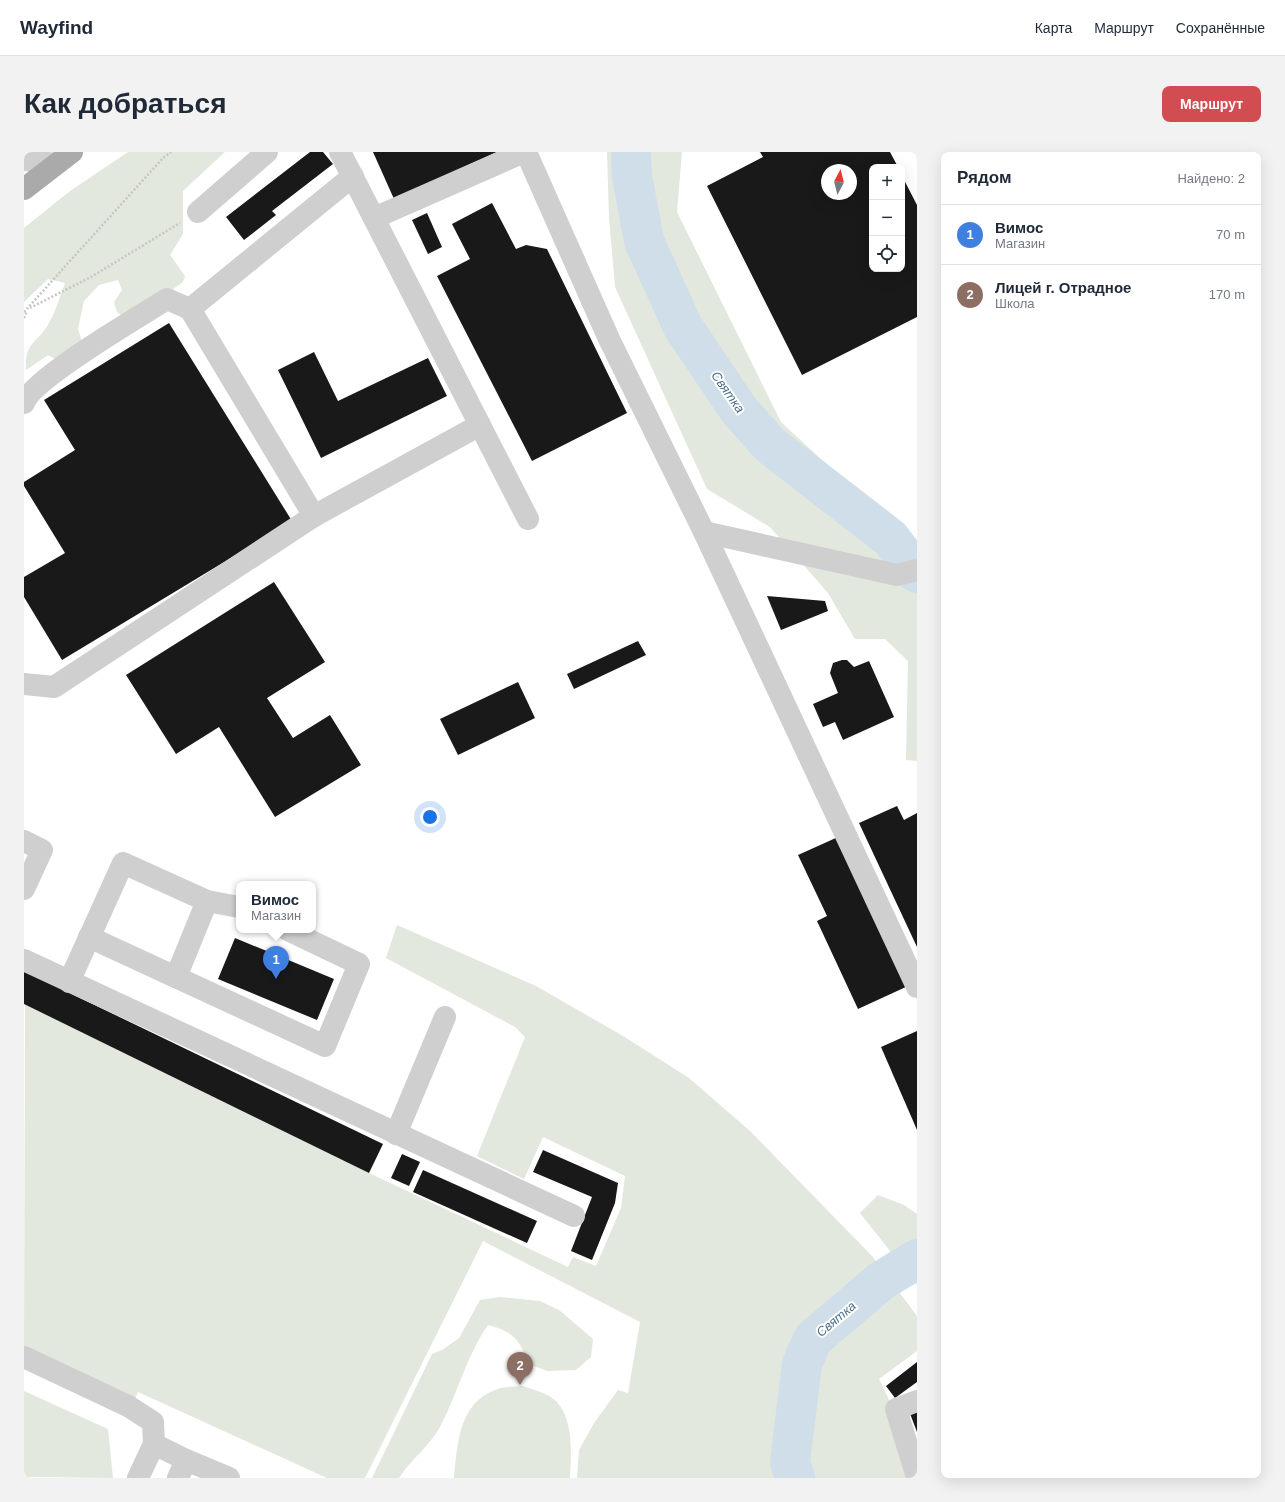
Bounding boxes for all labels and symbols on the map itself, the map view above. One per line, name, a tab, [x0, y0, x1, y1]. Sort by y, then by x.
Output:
north arrow	[821, 164, 857, 200]
water label: Святка	[708, 368, 748, 416]
your location	[420, 807, 440, 827]
pin: 1	[263, 946, 289, 979]
water label: Святка	[813, 1298, 859, 1340]
pin: 2	[507, 1352, 533, 1385]

